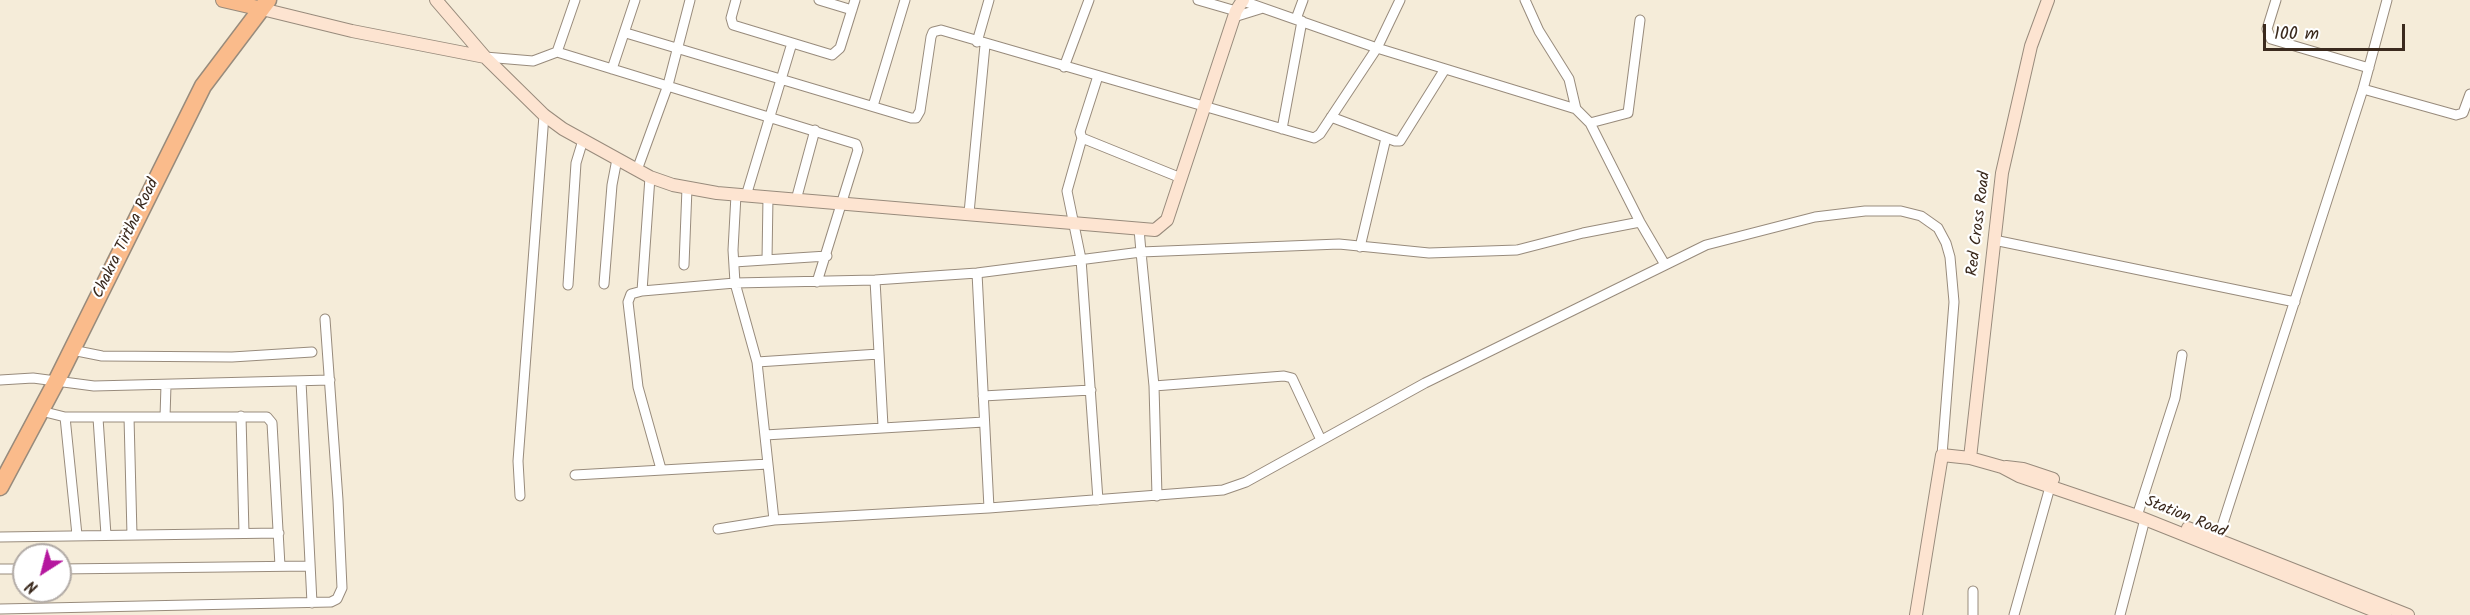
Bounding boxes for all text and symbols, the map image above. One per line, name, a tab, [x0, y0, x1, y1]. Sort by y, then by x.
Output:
scale bar	[2266, 12, 2408, 50]
text: 100 m	[2274, 20, 2319, 49]
street label: Red Cross Road	[1964, 171, 1996, 277]
street label: Chakra Tirtha Road	[90, 176, 164, 302]
street label: Station Road	[2141, 493, 2229, 543]
north arrow	[12, 543, 72, 603]
text: N	[21, 573, 44, 599]

